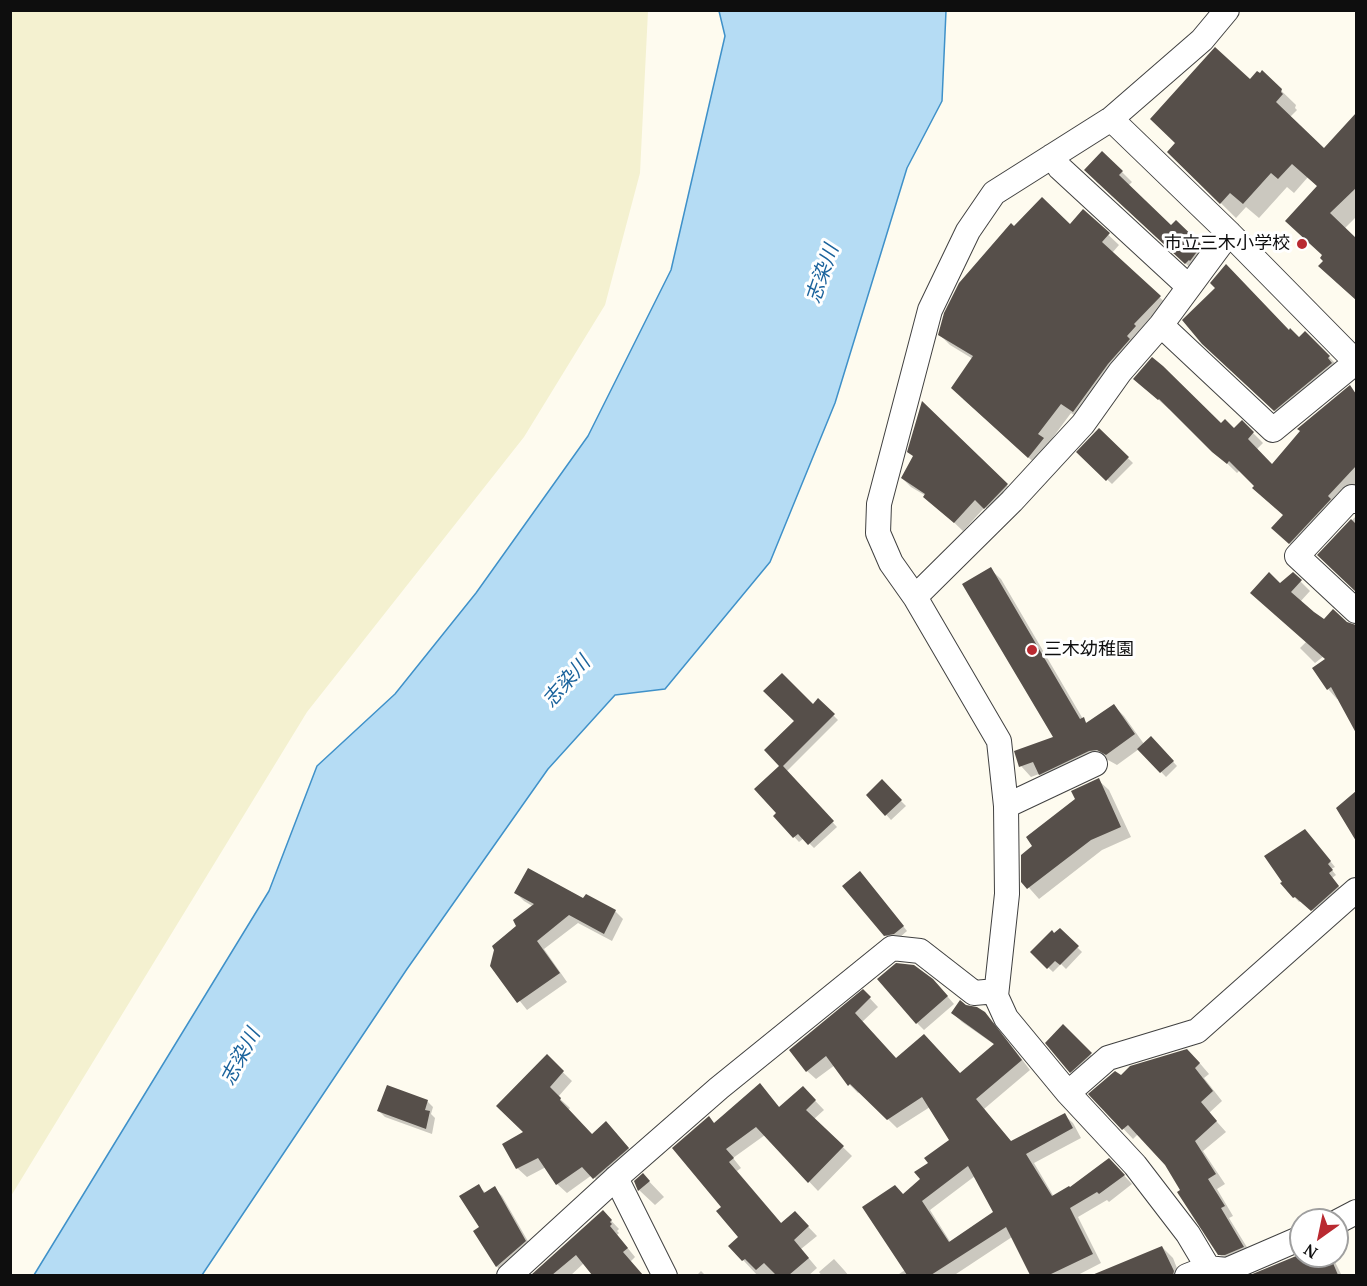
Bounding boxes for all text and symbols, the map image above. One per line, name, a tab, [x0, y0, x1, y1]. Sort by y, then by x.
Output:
place label: 市立三木小学校	[1164, 233, 1290, 255]
marker: 市立三木小学校	[1295, 237, 1309, 251]
water label: 志染川	[802, 242, 844, 306]
place label: 三木幼稚園	[1044, 639, 1134, 661]
marker: 三木幼稚園	[1025, 643, 1039, 657]
water label: 志染川	[538, 651, 596, 713]
water label: 志染川	[216, 1025, 266, 1089]
north arrow	[1289, 1208, 1349, 1268]
text: N	[1299, 1239, 1321, 1264]

